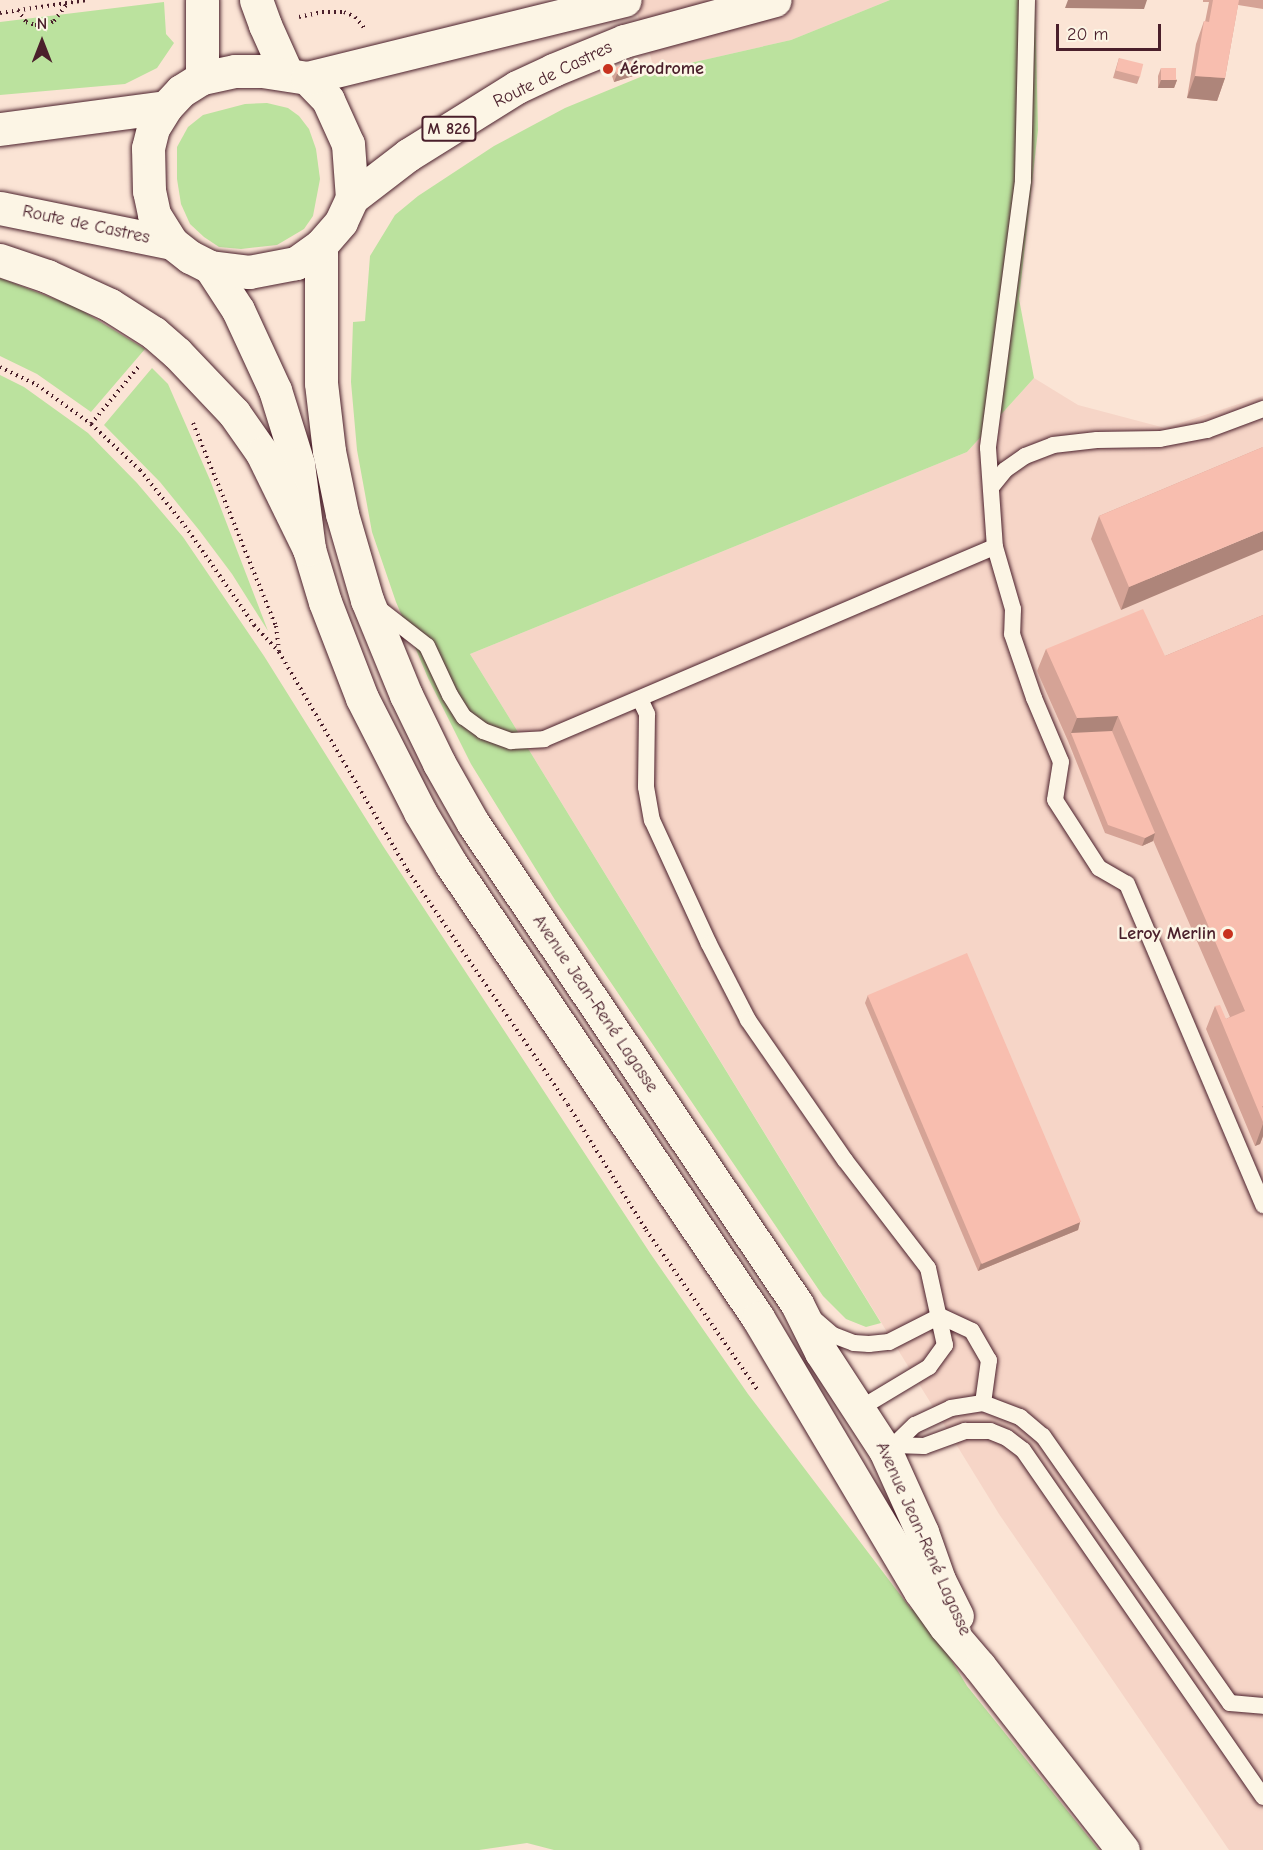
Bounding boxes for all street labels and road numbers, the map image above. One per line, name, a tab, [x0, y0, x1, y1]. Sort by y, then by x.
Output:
street label: Route de Castres	[490, 37, 616, 113]
road number: M 826	[420, 116, 478, 142]
street label: Route de Castres	[20, 201, 152, 249]
street label: Avenue Jean-René Lagasse	[527, 911, 663, 1097]
street label: Avenue Jean-René Lagasse	[870, 1439, 976, 1639]

